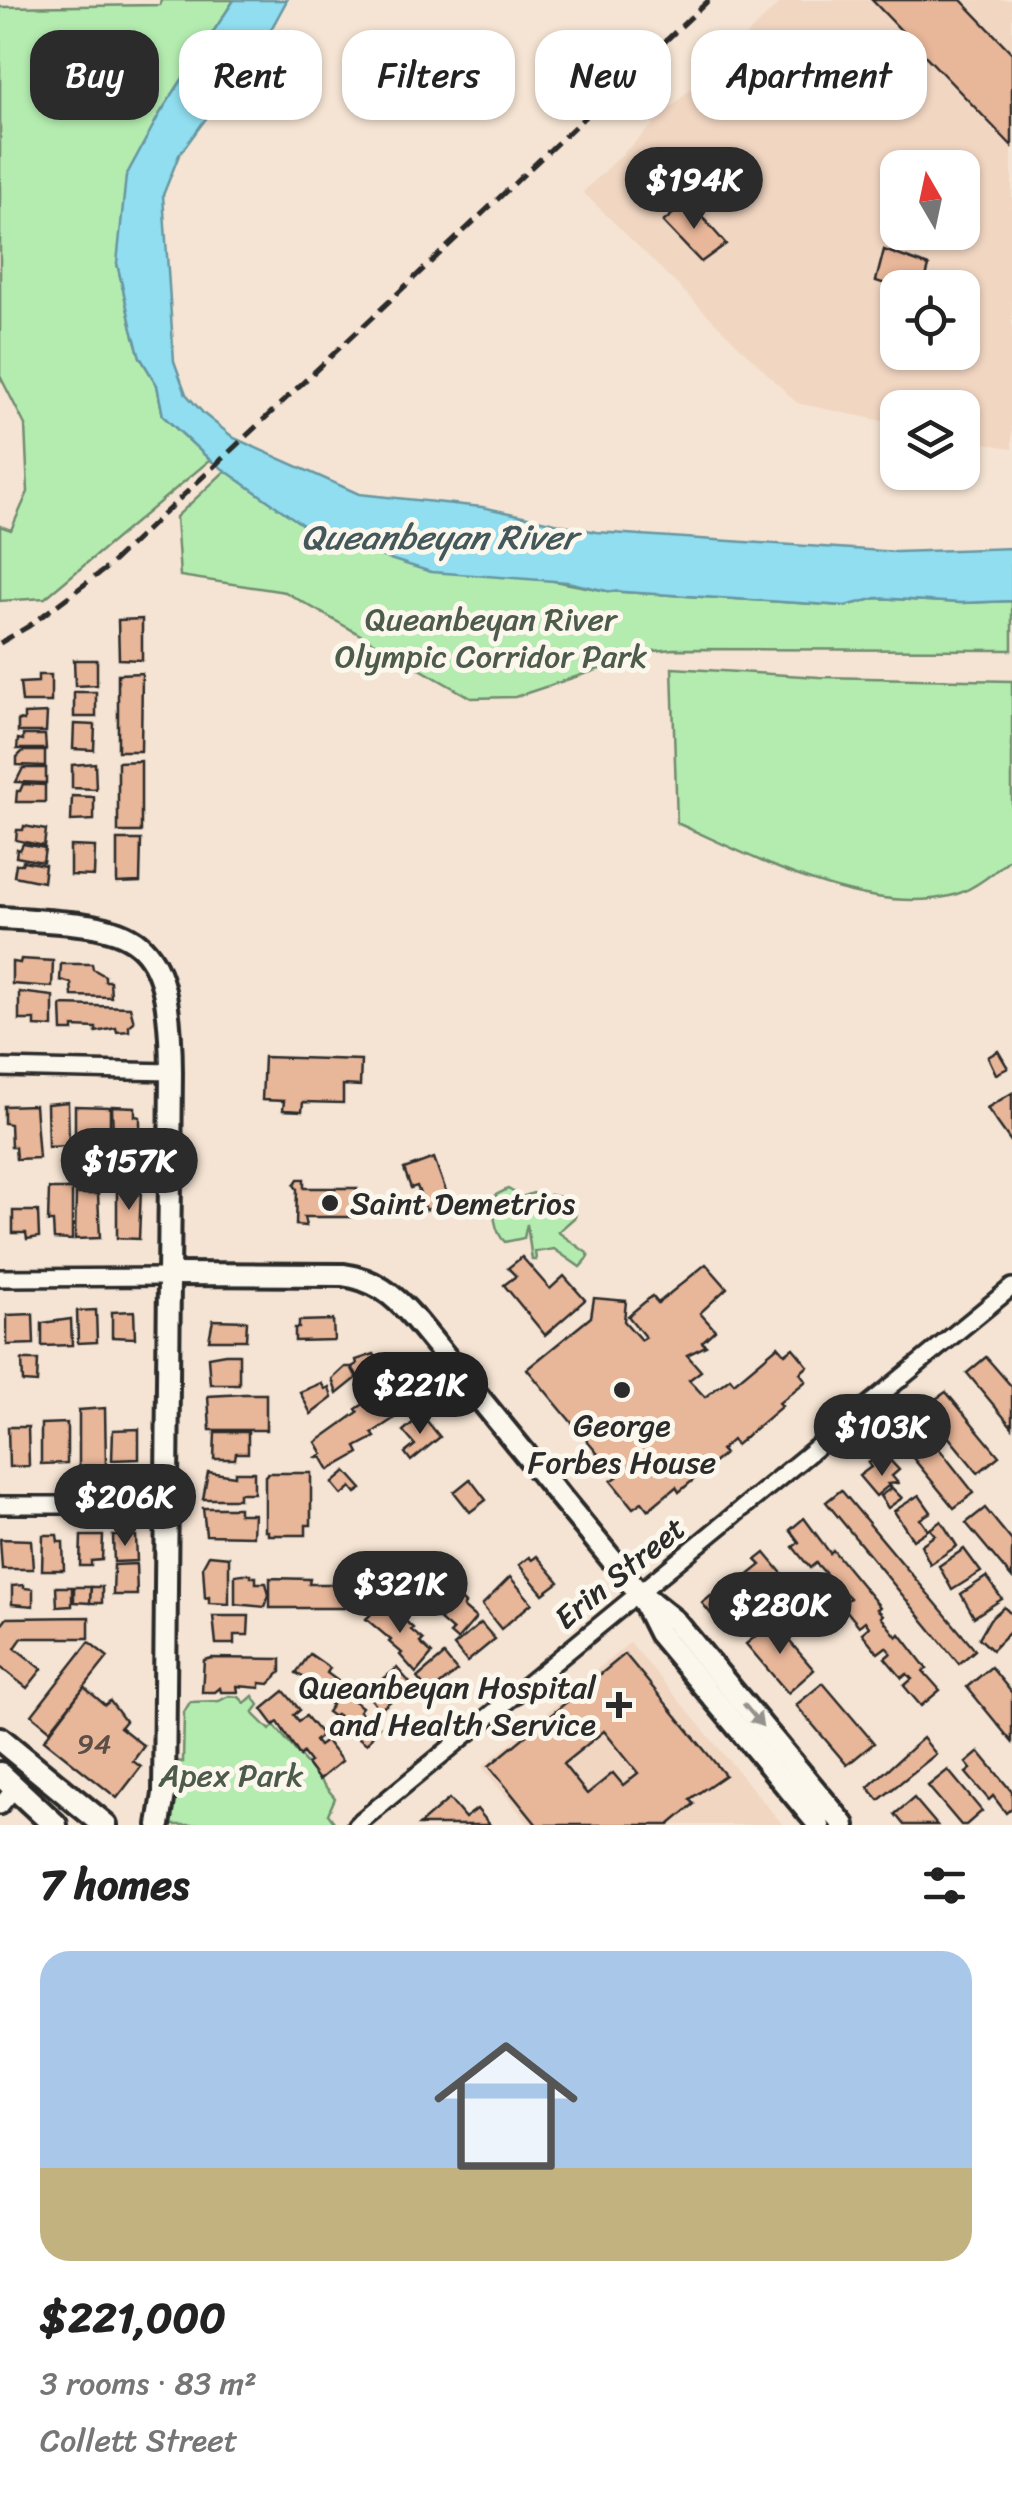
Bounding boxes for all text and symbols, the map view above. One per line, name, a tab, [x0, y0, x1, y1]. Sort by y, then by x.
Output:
chip: Buy	[30, 30, 159, 120]
chip: Rent	[179, 30, 322, 120]
chip: Filters	[342, 30, 515, 120]
chip: New	[535, 30, 671, 120]
chip: Apartment	[691, 30, 927, 120]
pin: $194K	[624, 147, 764, 232]
north arrow	[880, 150, 980, 250]
map controls	[880, 150, 980, 490]
text: $194K	[647, 151, 741, 208]
button: locate	[880, 270, 980, 370]
button: layers	[880, 390, 980, 490]
water label: Queanbeyan River	[301, 506, 582, 568]
park label: Queanbeyan River Olympic Corridor Park	[335, 591, 647, 685]
pin: $157K	[59, 1128, 199, 1213]
text: $157K	[83, 1132, 175, 1189]
place label: Saint Demetrios	[350, 1175, 575, 1232]
marker: Saint Demetrios	[319, 1192, 341, 1214]
pin: $221K	[350, 1352, 490, 1437]
text: $221K	[374, 1356, 466, 1413]
marker: George Forbes House	[611, 1379, 633, 1401]
pin: $103K	[812, 1394, 952, 1479]
place label: George Forbes House	[528, 1397, 716, 1491]
text: $103K	[836, 1398, 928, 1455]
pin: $206K	[55, 1464, 195, 1549]
text: $206K	[76, 1468, 174, 1525]
street label: Erin Street	[541, 1501, 699, 1645]
pin: $321K	[330, 1551, 470, 1636]
text: $321K	[355, 1555, 445, 1612]
pin: $280K	[710, 1572, 850, 1657]
text: $280K	[731, 1576, 829, 1633]
place label: Queanbeyan Hospital and Health Service	[299, 1659, 597, 1753]
marker: Queanbeyan Hospital and Health Service	[606, 1692, 632, 1718]
one-way arrow	[741, 1703, 763, 1728]
house number: 94	[77, 1719, 111, 1768]
park label: Apex Park	[158, 1747, 304, 1804]
text: 7 homes	[40, 1848, 189, 1922]
icon: filters	[917, 1858, 972, 1913]
icon: home	[416, 2016, 596, 2196]
text: $221,000	[40, 2281, 226, 2355]
text: 3 rooms · 83 m²	[40, 2355, 257, 2412]
text: Collett Street	[40, 2412, 238, 2469]

